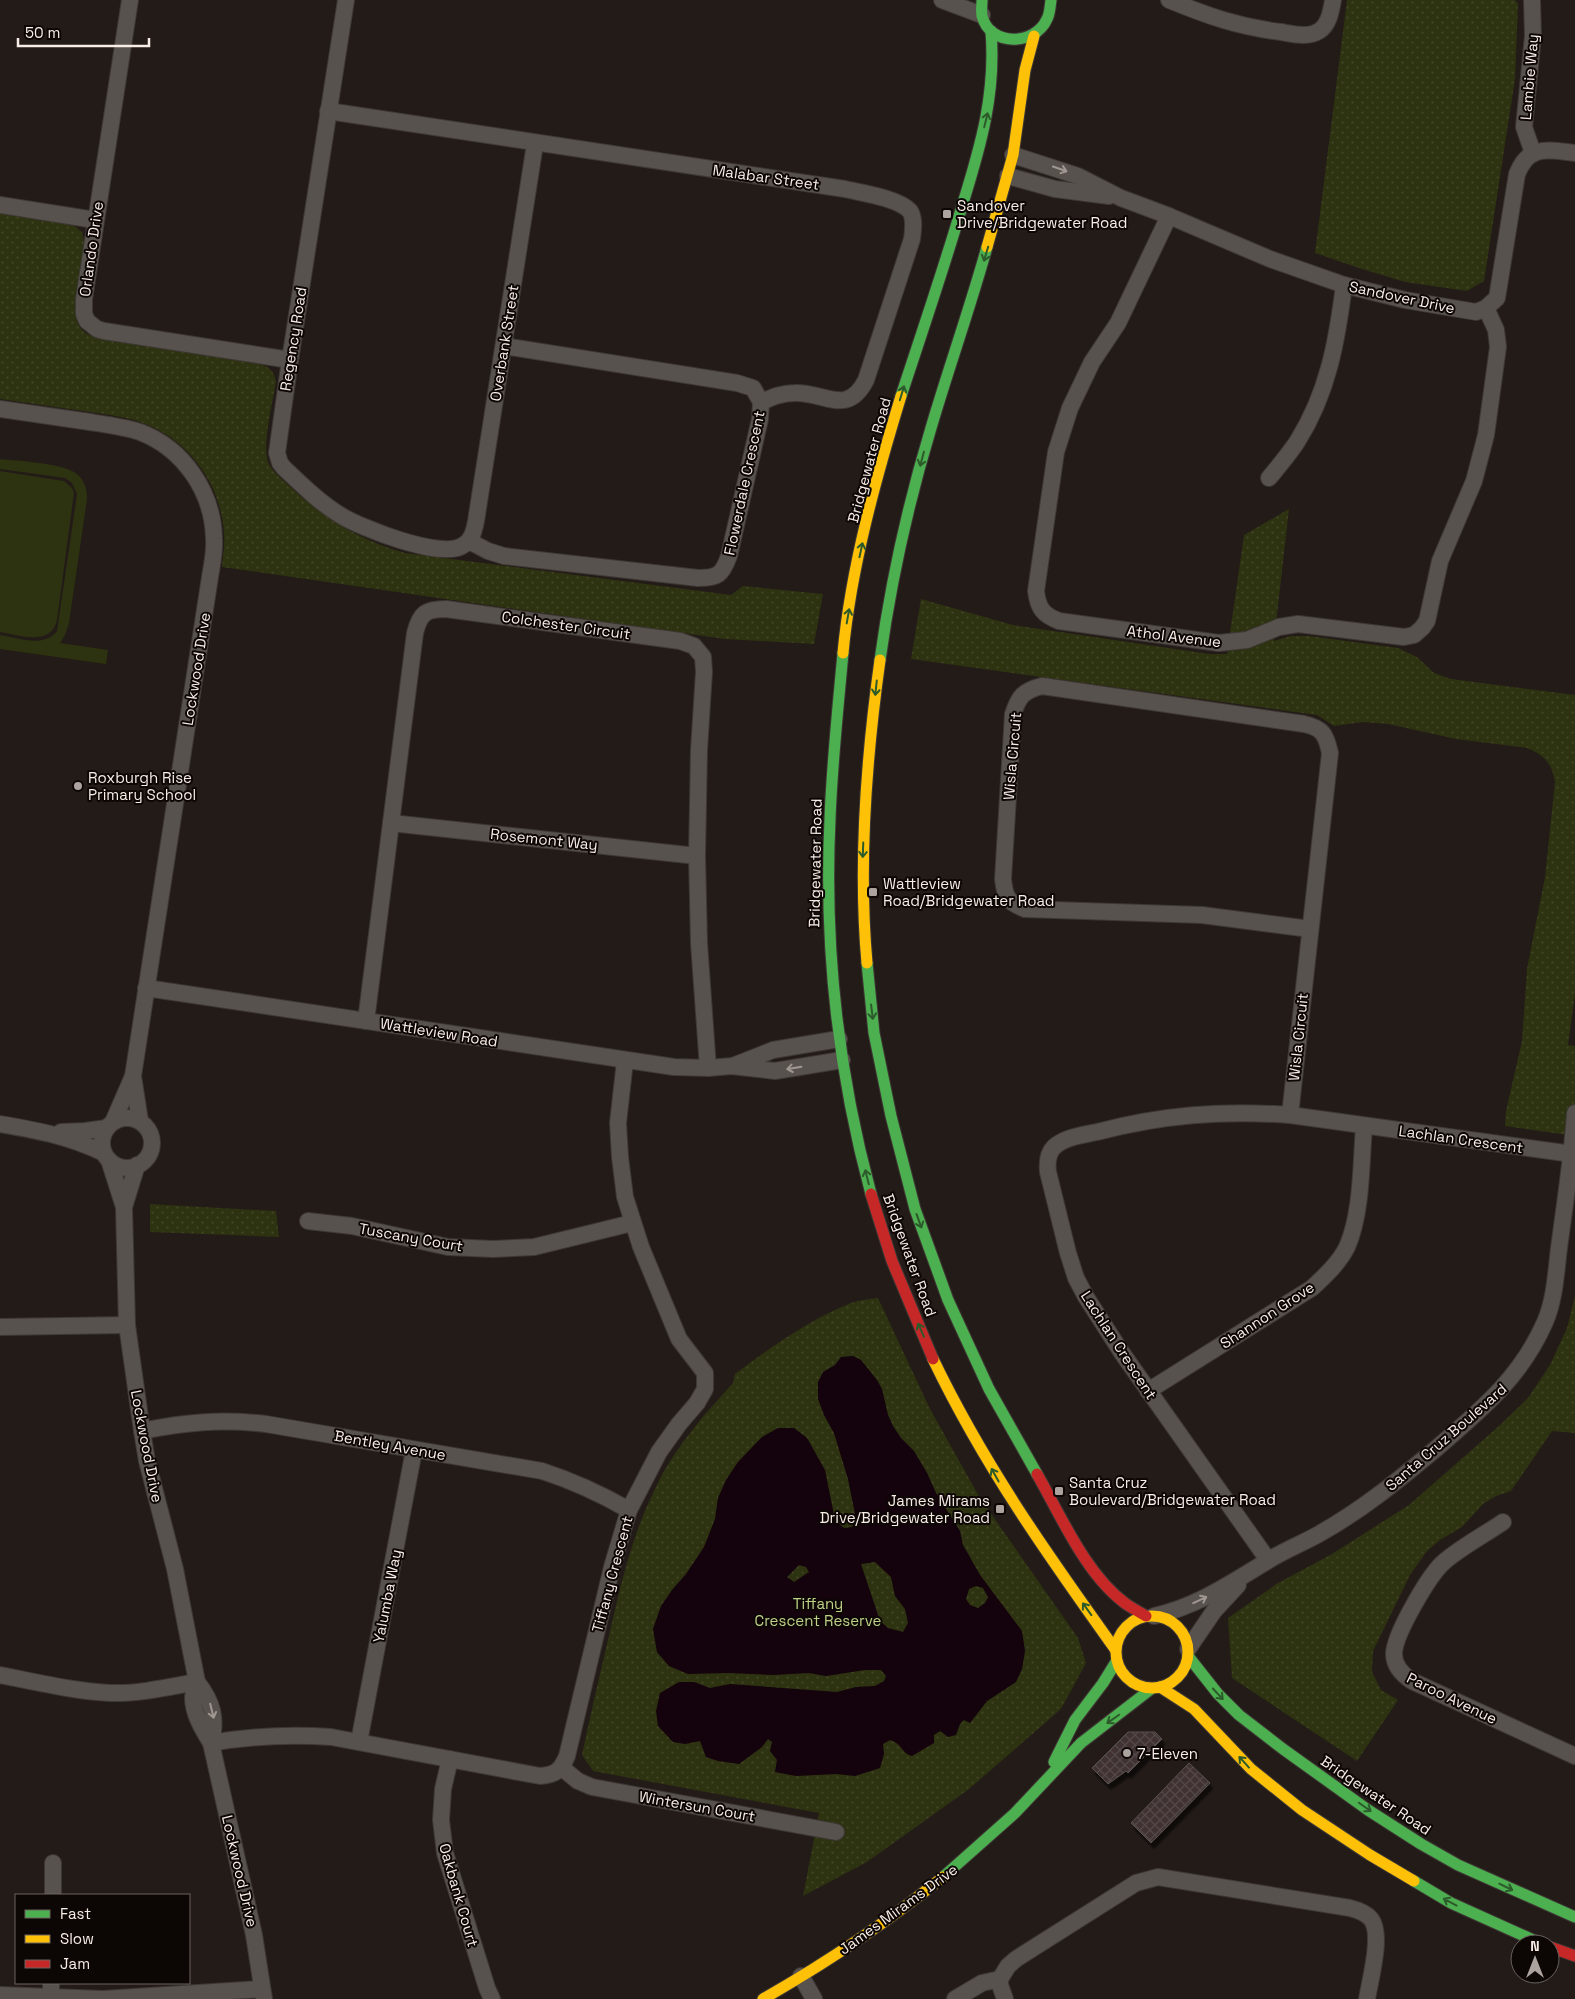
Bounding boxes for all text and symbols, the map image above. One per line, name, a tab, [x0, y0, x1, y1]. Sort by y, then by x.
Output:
scale bar	[18, 15, 149, 47]
text: 50 m	[25, 23, 60, 42]
street label: Lambie Way	[1516, 33, 1542, 121]
one-way arrow	[982, 113, 991, 129]
street label: Malabar Street	[711, 160, 821, 194]
one-way arrow	[1052, 165, 1067, 174]
place label: Sandover Drive/Bridgewater Road	[957, 196, 1127, 232]
street label: Orlando Drive	[75, 200, 107, 298]
marker: Sandover Drive/Bridgewater Road	[941, 208, 953, 220]
one-way arrow	[981, 246, 991, 262]
street label: Sandover Drive	[1347, 277, 1457, 318]
street label: Overbank Street	[485, 283, 523, 403]
street label: Regency Road	[275, 286, 311, 392]
one-way arrow	[898, 385, 908, 401]
street label: Bridgewater Road	[843, 395, 895, 525]
street label: Flowerdale Crescent	[719, 409, 769, 557]
one-way arrow	[917, 451, 926, 467]
one-way arrow	[857, 542, 866, 558]
street label: Colchester Circuit	[500, 607, 632, 643]
one-way arrow	[844, 608, 854, 624]
street label: Lockwood Drive	[178, 611, 214, 727]
street label: Athol Avenue	[1126, 621, 1222, 651]
one-way arrow	[871, 679, 881, 695]
street label: Wisla Circuit	[999, 711, 1025, 801]
place label: Roxburgh Rise Primary School	[88, 768, 196, 804]
marker: Roxburgh Rise Primary School	[72, 780, 84, 792]
street label: Bridgewater Road	[804, 798, 826, 928]
street label: Rosemont Way	[489, 824, 599, 854]
one-way arrow	[859, 841, 868, 857]
place label: Wattleview Road/Bridgewater Road	[883, 874, 1055, 910]
marker: Wattleview Road/Bridgewater Road	[867, 886, 879, 898]
street label: Wisla Circuit	[1284, 992, 1312, 1082]
one-way arrow	[867, 1004, 877, 1020]
street label: Wattleview Road	[379, 1013, 499, 1051]
one-way arrow	[787, 1063, 803, 1073]
street label: Lachlan Crescent	[1397, 1121, 1525, 1157]
one-way arrow	[862, 1170, 871, 1186]
street label: Bridgewater Road	[879, 1191, 941, 1319]
one-way arrow	[915, 1213, 924, 1228]
street label: Tuscany Court	[358, 1219, 464, 1255]
street label: Shannon Grove	[1216, 1277, 1318, 1353]
street label: Lachlan Crescent	[1077, 1287, 1161, 1403]
one-way arrow	[916, 1323, 925, 1338]
street label: Santa Cruz Boulevard	[1381, 1379, 1511, 1495]
street label: Lockwood Drive	[127, 1388, 167, 1504]
street label: Bentley Avenue	[333, 1426, 447, 1464]
one-way arrow	[989, 1468, 999, 1483]
place label: Santa Cruz Boulevard/Bridgewater Road	[1069, 1473, 1276, 1509]
marker: Santa Cruz Boulevard/Bridgewater Road	[1053, 1485, 1065, 1497]
place label: James Mirams Drive/Bridgewater Road	[820, 1491, 990, 1527]
marker: James Mirams Drive/Bridgewater Road	[994, 1503, 1006, 1515]
street label: Tiffany Crescent	[587, 1514, 637, 1634]
street label: Yalumba Way	[369, 1548, 405, 1644]
park label: Tiffany Crescent Reserve	[755, 1594, 882, 1630]
one-way arrow	[1192, 1595, 1207, 1604]
one-way arrow	[1082, 1602, 1092, 1616]
street label: Paroo Avenue	[1404, 1668, 1500, 1728]
one-way arrow	[1212, 1688, 1224, 1701]
one-way arrow	[208, 1703, 217, 1719]
one-way arrow	[1106, 1714, 1120, 1724]
place label: 7-Eleven	[1137, 1744, 1198, 1763]
marker: 7-Eleven	[1121, 1747, 1133, 1759]
street label: Bridgewater Road	[1317, 1751, 1435, 1839]
one-way arrow	[1239, 1756, 1250, 1769]
street label: Wintersun Court	[637, 1786, 757, 1826]
one-way arrow	[1358, 1802, 1372, 1812]
street label: Lockwood Drive	[218, 1813, 262, 1929]
street label: Oakbank Court	[435, 1841, 483, 1949]
street label: James Mirams Drive	[835, 1860, 961, 1958]
one-way arrow	[1498, 1883, 1513, 1893]
legend	[15, 1894, 190, 1984]
one-way arrow	[1443, 1897, 1458, 1907]
text: Fast	[60, 1904, 91, 1923]
text: Slow	[60, 1929, 94, 1948]
north arrow	[1510, 1934, 1560, 1984]
text: N	[1530, 1937, 1540, 1955]
text: Jam	[60, 1954, 90, 1973]

